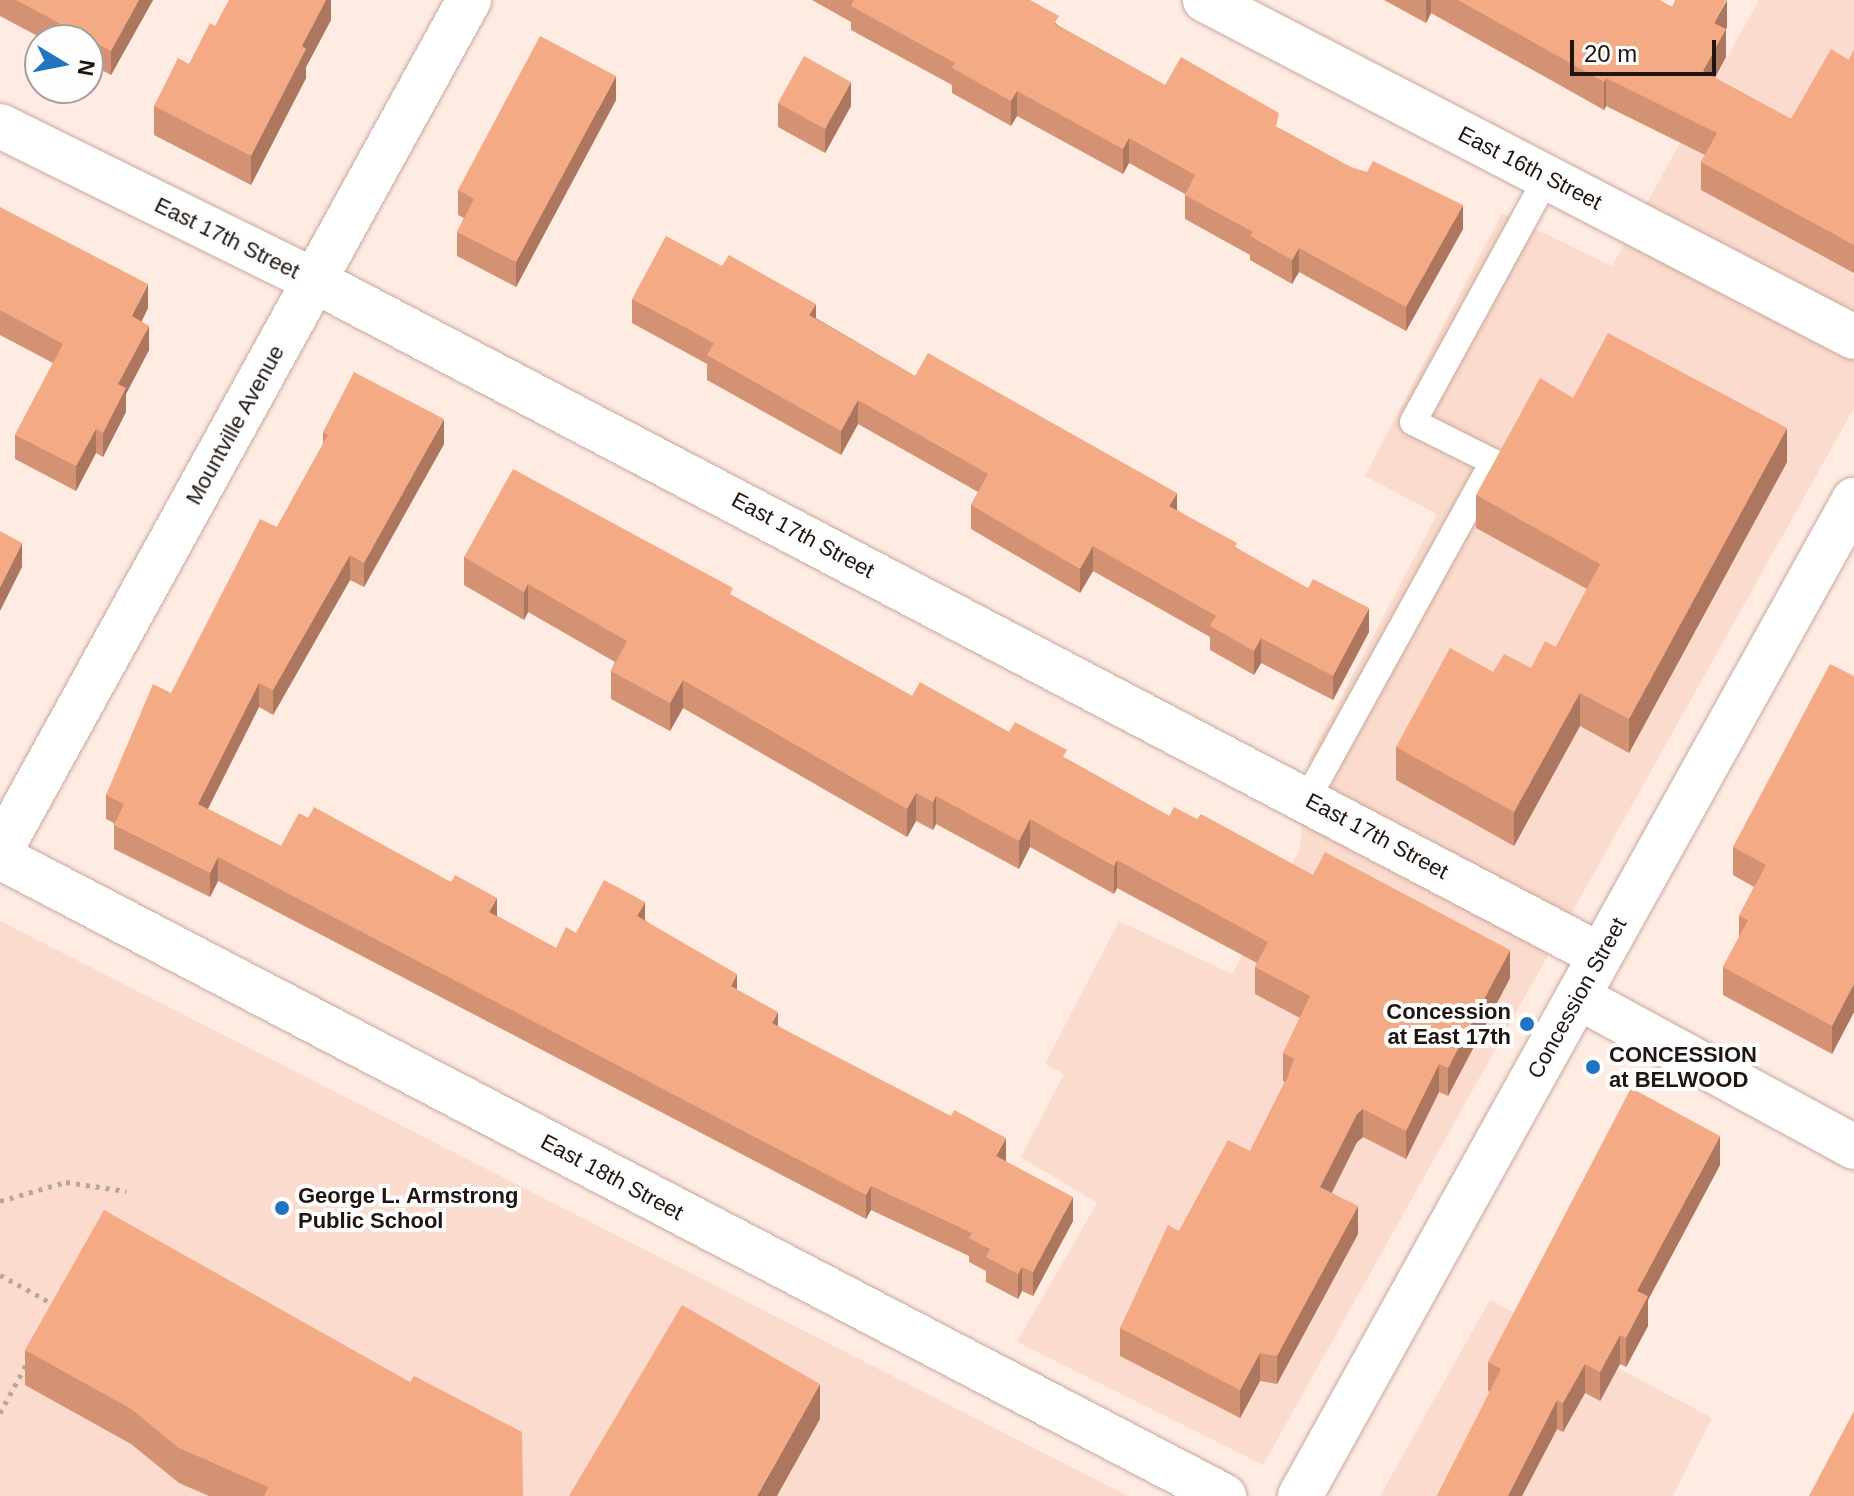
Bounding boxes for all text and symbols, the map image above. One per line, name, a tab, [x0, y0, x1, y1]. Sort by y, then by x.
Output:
north arrow	[24, 24, 104, 104]
scale bar	[1574, 24, 1720, 74]
text: 20 m	[1584, 40, 1637, 67]
text: N	[72, 58, 100, 78]
street label: East 16th Street	[1454, 120, 1606, 216]
street label: East 17th Street	[150, 192, 304, 284]
street label: Mountville Avenue	[180, 340, 290, 510]
street label: East 17th Street	[727, 486, 879, 584]
street label: East 17th Street	[1301, 787, 1453, 885]
street label: Concession Street	[1522, 913, 1632, 1083]
place label: Concession at East 17th	[1386, 998, 1511, 1050]
marker: Concession at East 17th	[1518, 1015, 1536, 1033]
place label: CONCESSION at BELWOOD	[1609, 1041, 1757, 1092]
marker: CONCESSION at BELWOOD	[1584, 1058, 1602, 1076]
street label: East 18th Street	[536, 1128, 688, 1226]
place label: George L. Armstrong Public School	[298, 1182, 519, 1234]
marker: George L. Armstrong Public School	[273, 1199, 291, 1217]

